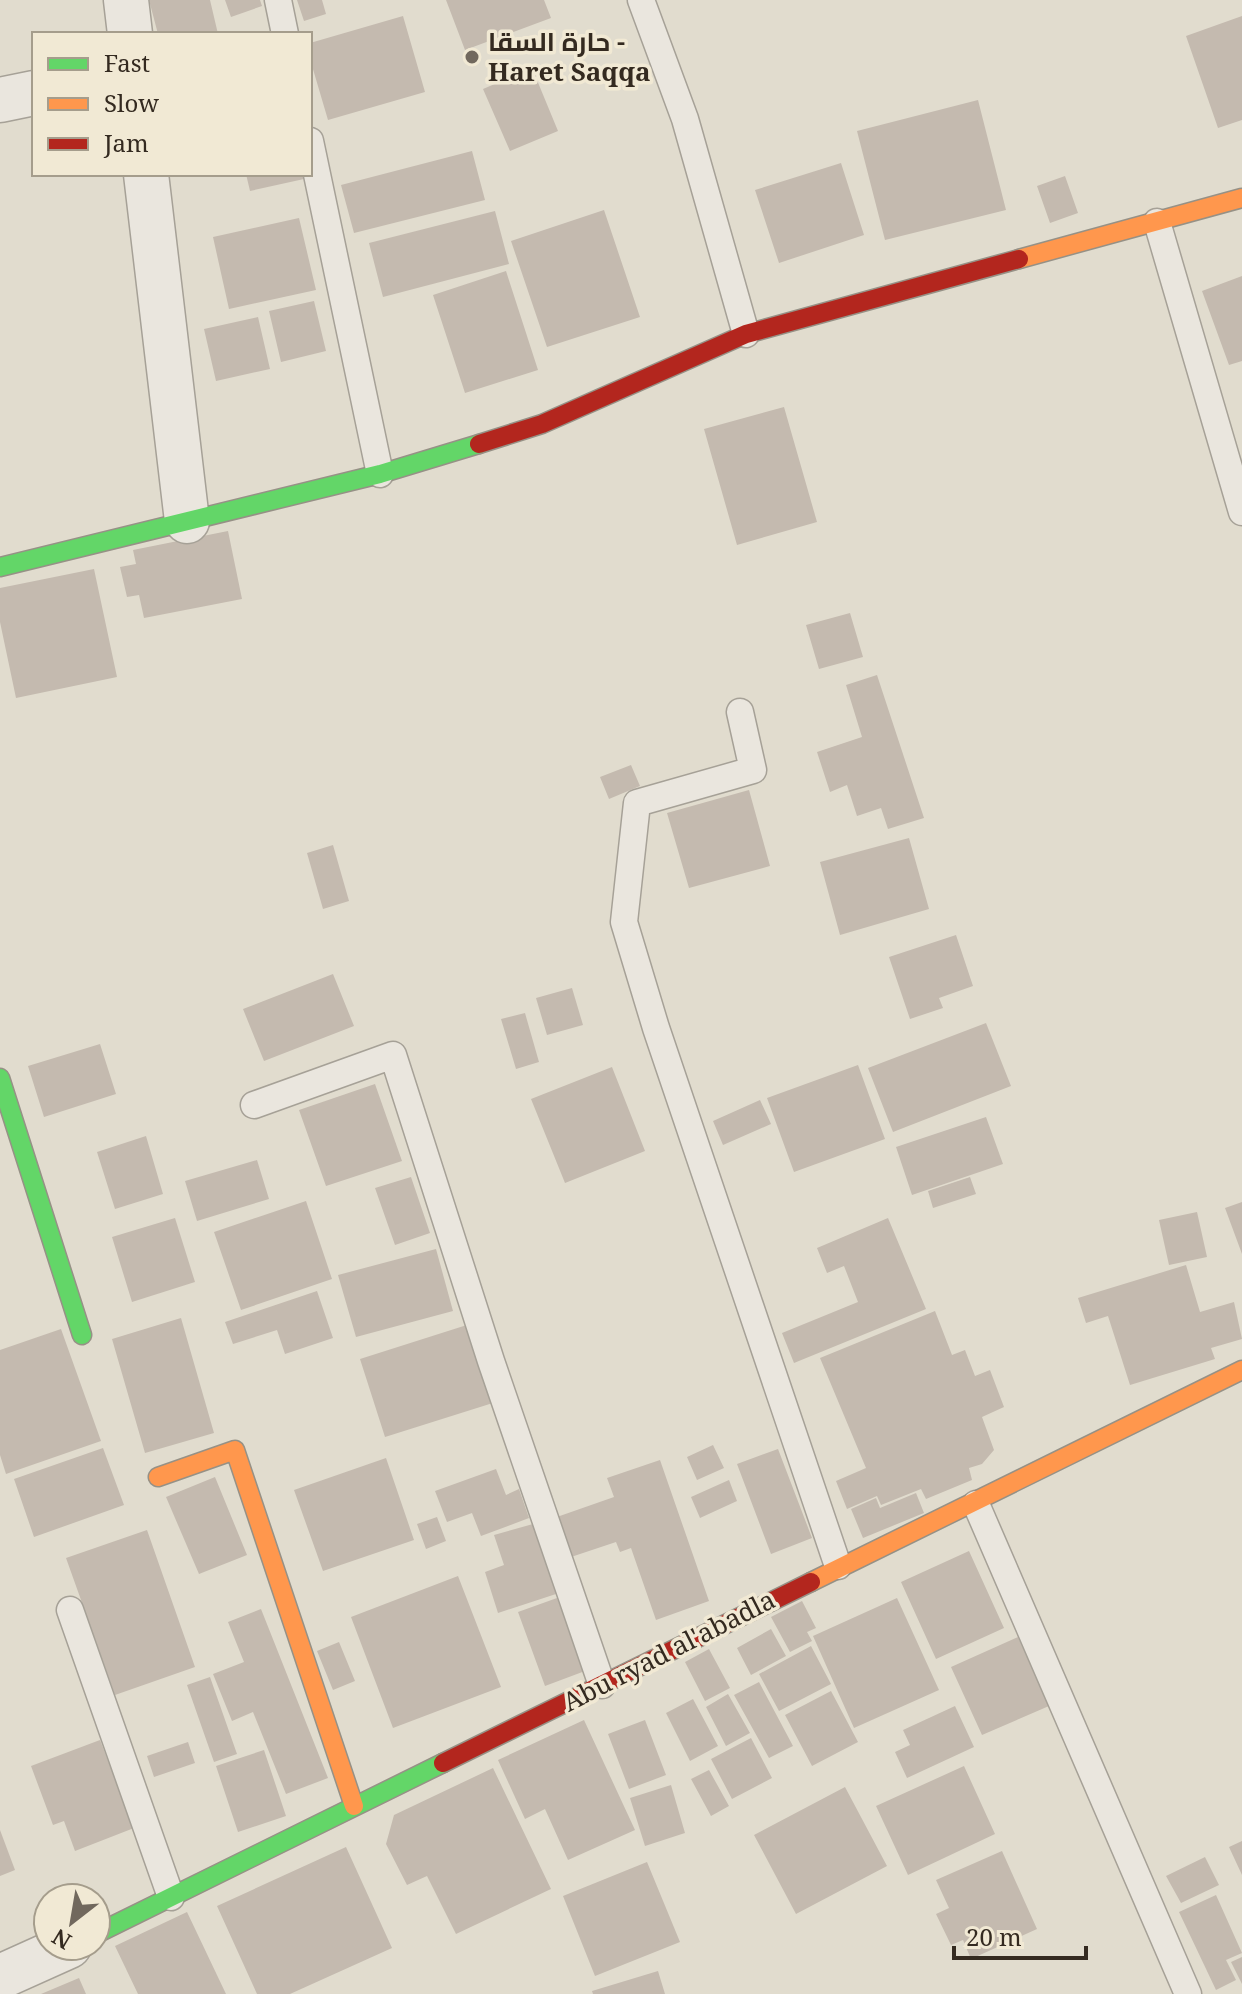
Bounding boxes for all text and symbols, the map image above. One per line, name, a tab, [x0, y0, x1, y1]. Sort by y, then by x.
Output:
place label: حارة السقا - Haret Saqqa	[488, 23, 651, 89]
legend	[32, 32, 312, 176]
text: Fast	[104, 46, 150, 79]
marker: حارة السقا - Haret Saqqa	[463, 48, 481, 66]
text: Slow	[104, 86, 159, 119]
text: Jam	[103, 126, 149, 159]
street label: Abu ryad al'abadla	[556, 1581, 781, 1719]
north arrow	[32, 1882, 112, 1962]
scale bar	[954, 1910, 1086, 1960]
text: 20 m	[966, 1920, 1022, 1953]
text: N	[46, 1923, 76, 1957]

